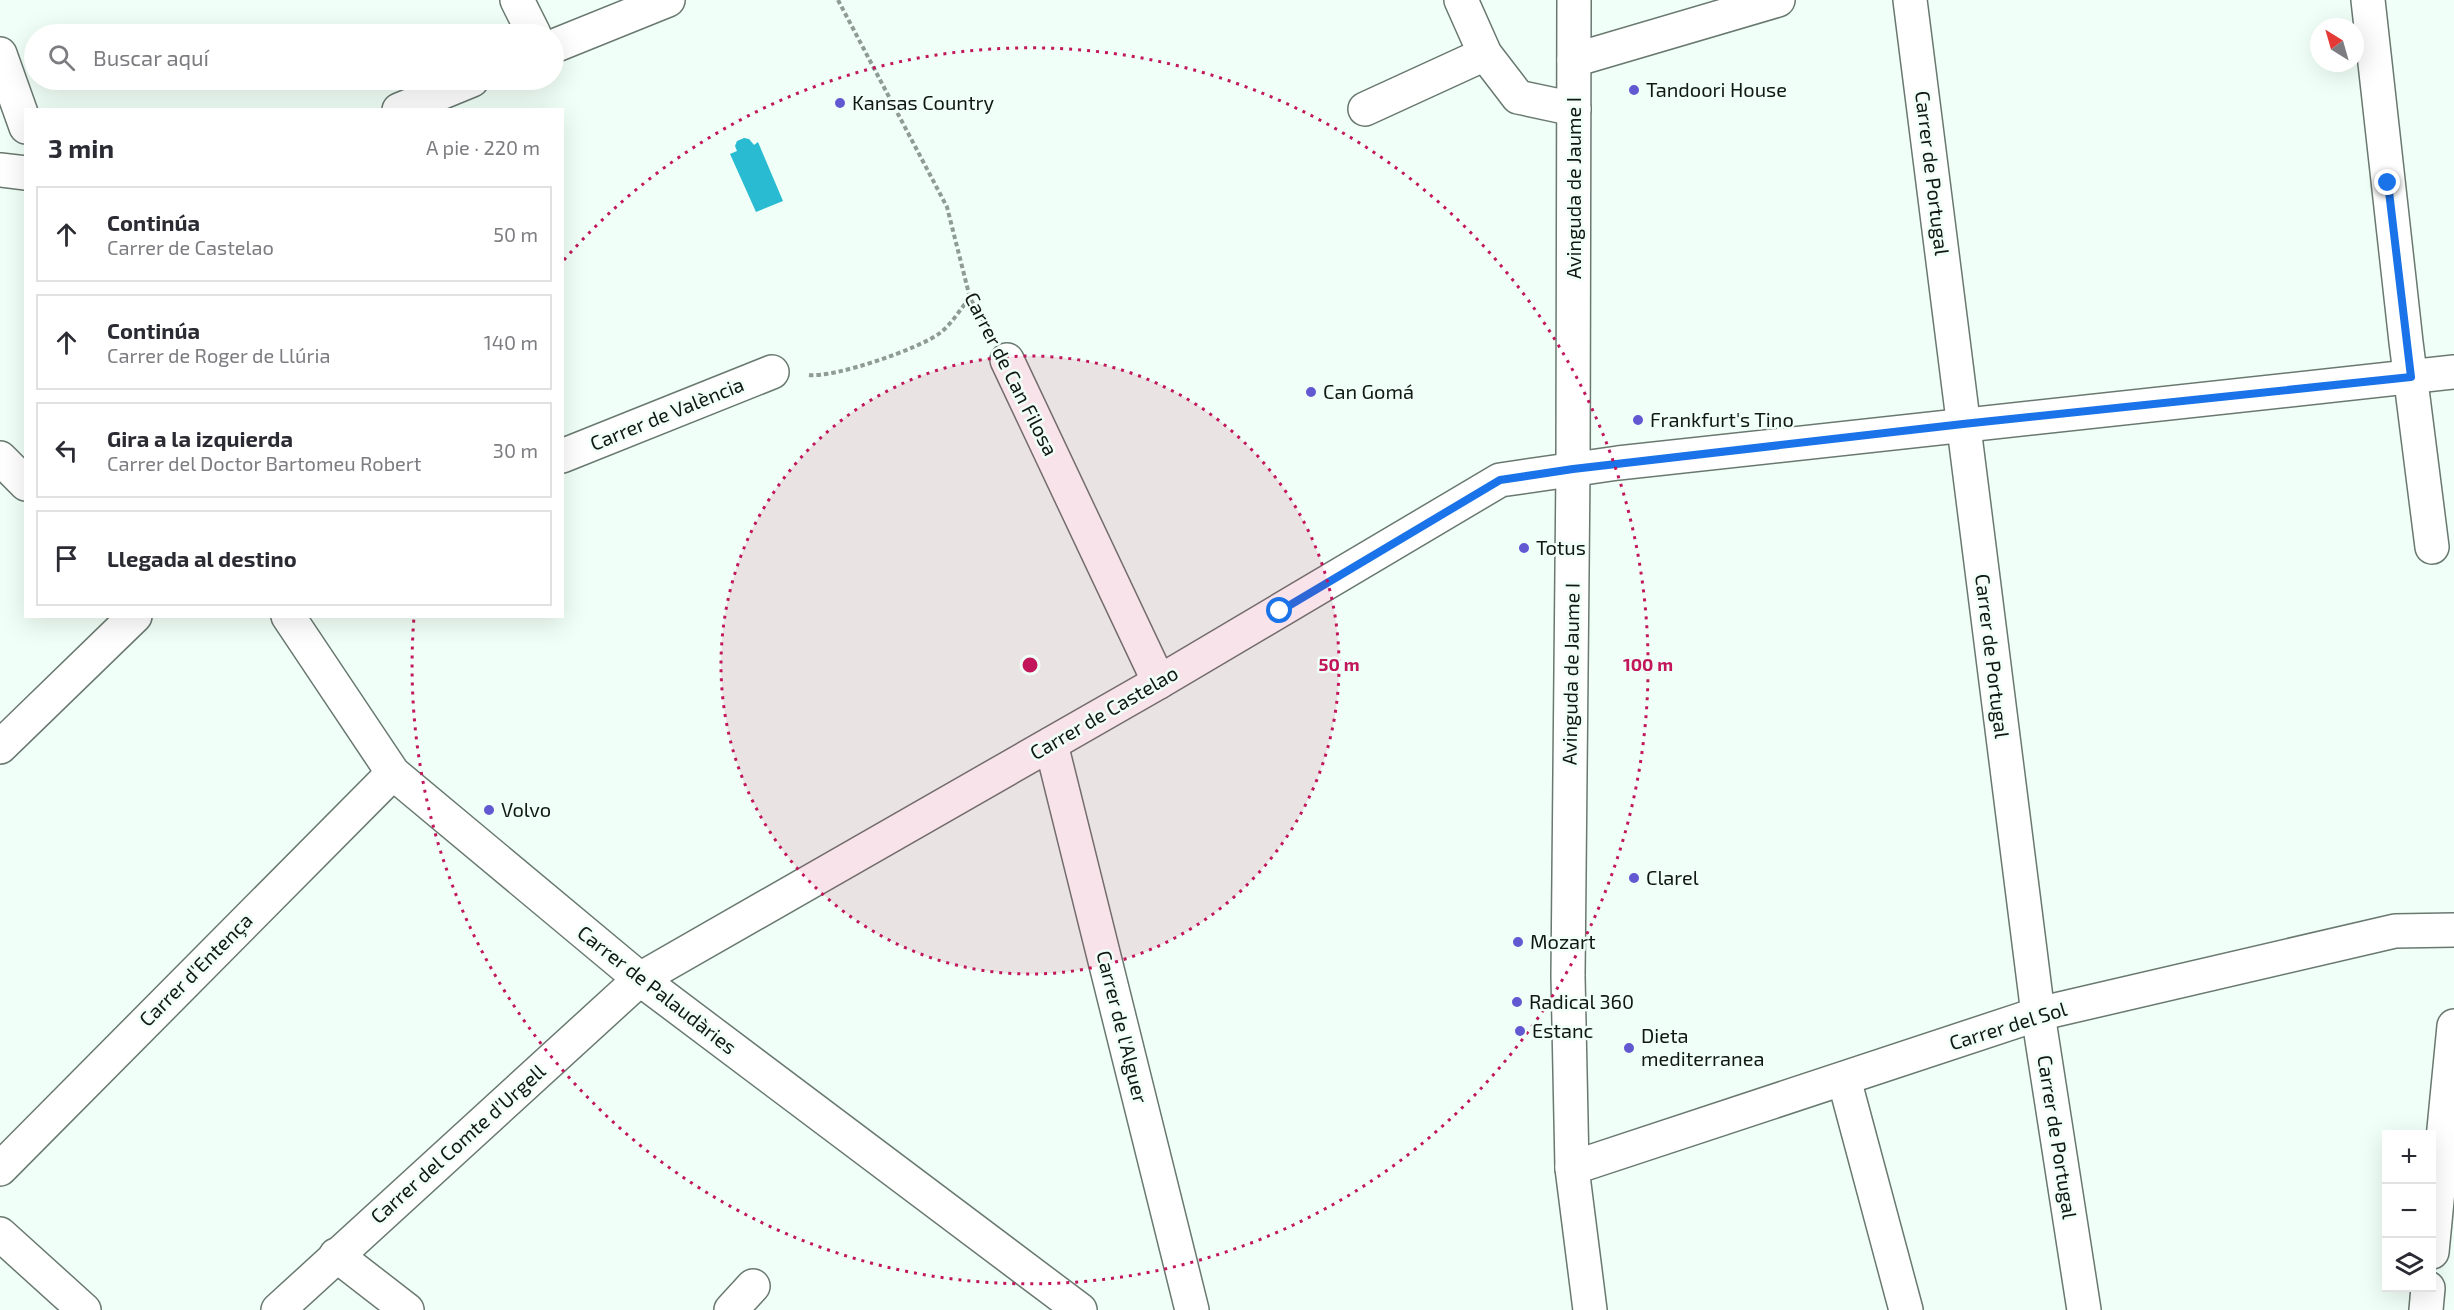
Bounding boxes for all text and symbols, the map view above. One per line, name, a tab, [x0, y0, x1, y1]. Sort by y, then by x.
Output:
north arrow	[2310, 18, 2364, 72]
search box	[24, 24, 564, 90]
icon: search	[45, 41, 78, 74]
text: Buscar aquí	[93, 44, 209, 70]
place label: Tandoori House	[1646, 77, 1787, 101]
marker: Tandoori House	[1627, 83, 1641, 97]
street label: Carrer de Portugal	[1911, 89, 1955, 257]
place label: Kansas Country	[852, 90, 995, 114]
marker: Kansas Country	[833, 96, 847, 110]
street label: Avinguda de Jaume I	[1561, 97, 1585, 279]
text: 3 min	[48, 132, 114, 163]
text: A pie · 220 m	[426, 135, 540, 159]
route end	[2374, 169, 2400, 195]
text: Continúa	[107, 209, 200, 235]
icon: ahead	[50, 218, 83, 251]
text: 50 m	[493, 222, 538, 246]
text: Carrer de Castelao	[107, 235, 274, 259]
street label: Carrer de Can Filosa	[960, 288, 1064, 459]
text: Continúa	[107, 317, 200, 343]
icon: ahead	[50, 326, 83, 359]
text: 140 m	[484, 330, 538, 354]
text: Carrer de Roger de Llúria	[107, 343, 330, 367]
street label: Carrer de València	[586, 371, 747, 455]
place label: Can Gomá	[1323, 379, 1414, 403]
marker: Can Gomá	[1304, 385, 1318, 399]
place label: Frankfurt's Tino	[1650, 407, 1794, 431]
marker: Frankfurt's Tino	[1631, 413, 1645, 427]
text: Gira a la izquierda	[107, 425, 293, 451]
icon: left	[50, 434, 83, 467]
text: 30 m	[493, 438, 538, 462]
text: Carrer del Doctor Bartomeu Robert	[107, 451, 421, 475]
place label: Totus	[1536, 535, 1586, 559]
marker: Totus	[1517, 541, 1531, 555]
icon: arrive	[50, 542, 83, 575]
text: Llegada al destino	[107, 545, 297, 571]
street label: Carrer de Portugal	[1971, 572, 2015, 740]
street label: Avinguda de Jaume I	[1556, 583, 1584, 765]
route start	[1266, 597, 1292, 623]
text: 50 m	[1318, 653, 1360, 675]
text: 100 m	[1623, 653, 1673, 675]
centre of rings	[1020, 655, 1040, 675]
street label: Carrer de Castelao	[1025, 660, 1182, 764]
place label: Volvo	[501, 797, 551, 821]
marker: Volvo	[482, 803, 496, 817]
place label: Clarel	[1646, 865, 1699, 889]
marker: Clarel	[1627, 871, 1641, 885]
street label: Carrer d'Entença	[134, 908, 258, 1032]
street label: Carrer de Palaudàries	[573, 920, 742, 1059]
place label: Mozart	[1530, 929, 1596, 953]
marker: Mozart	[1511, 935, 1525, 949]
street label: Carrer de l'Alguer	[1092, 948, 1154, 1105]
place label: Radical 360	[1529, 989, 1634, 1013]
marker: Radical 360	[1510, 995, 1524, 1009]
street label: Carrer del Sol	[1946, 996, 2069, 1054]
place label: Estanc	[1532, 1018, 1594, 1042]
place label: Dieta mediterranea	[1641, 1023, 1764, 1070]
marker: Estanc	[1513, 1024, 1527, 1038]
marker: Dieta mediterranea	[1622, 1041, 1636, 1055]
street label: Carrer de Portugal	[2033, 1053, 2083, 1221]
street label: Carrer del Comte d'Urgell	[365, 1058, 550, 1228]
map controls	[2382, 1130, 2436, 1292]
button: +	[2382, 1130, 2436, 1184]
button: −	[2382, 1184, 2436, 1238]
button: layers	[2382, 1238, 2436, 1292]

